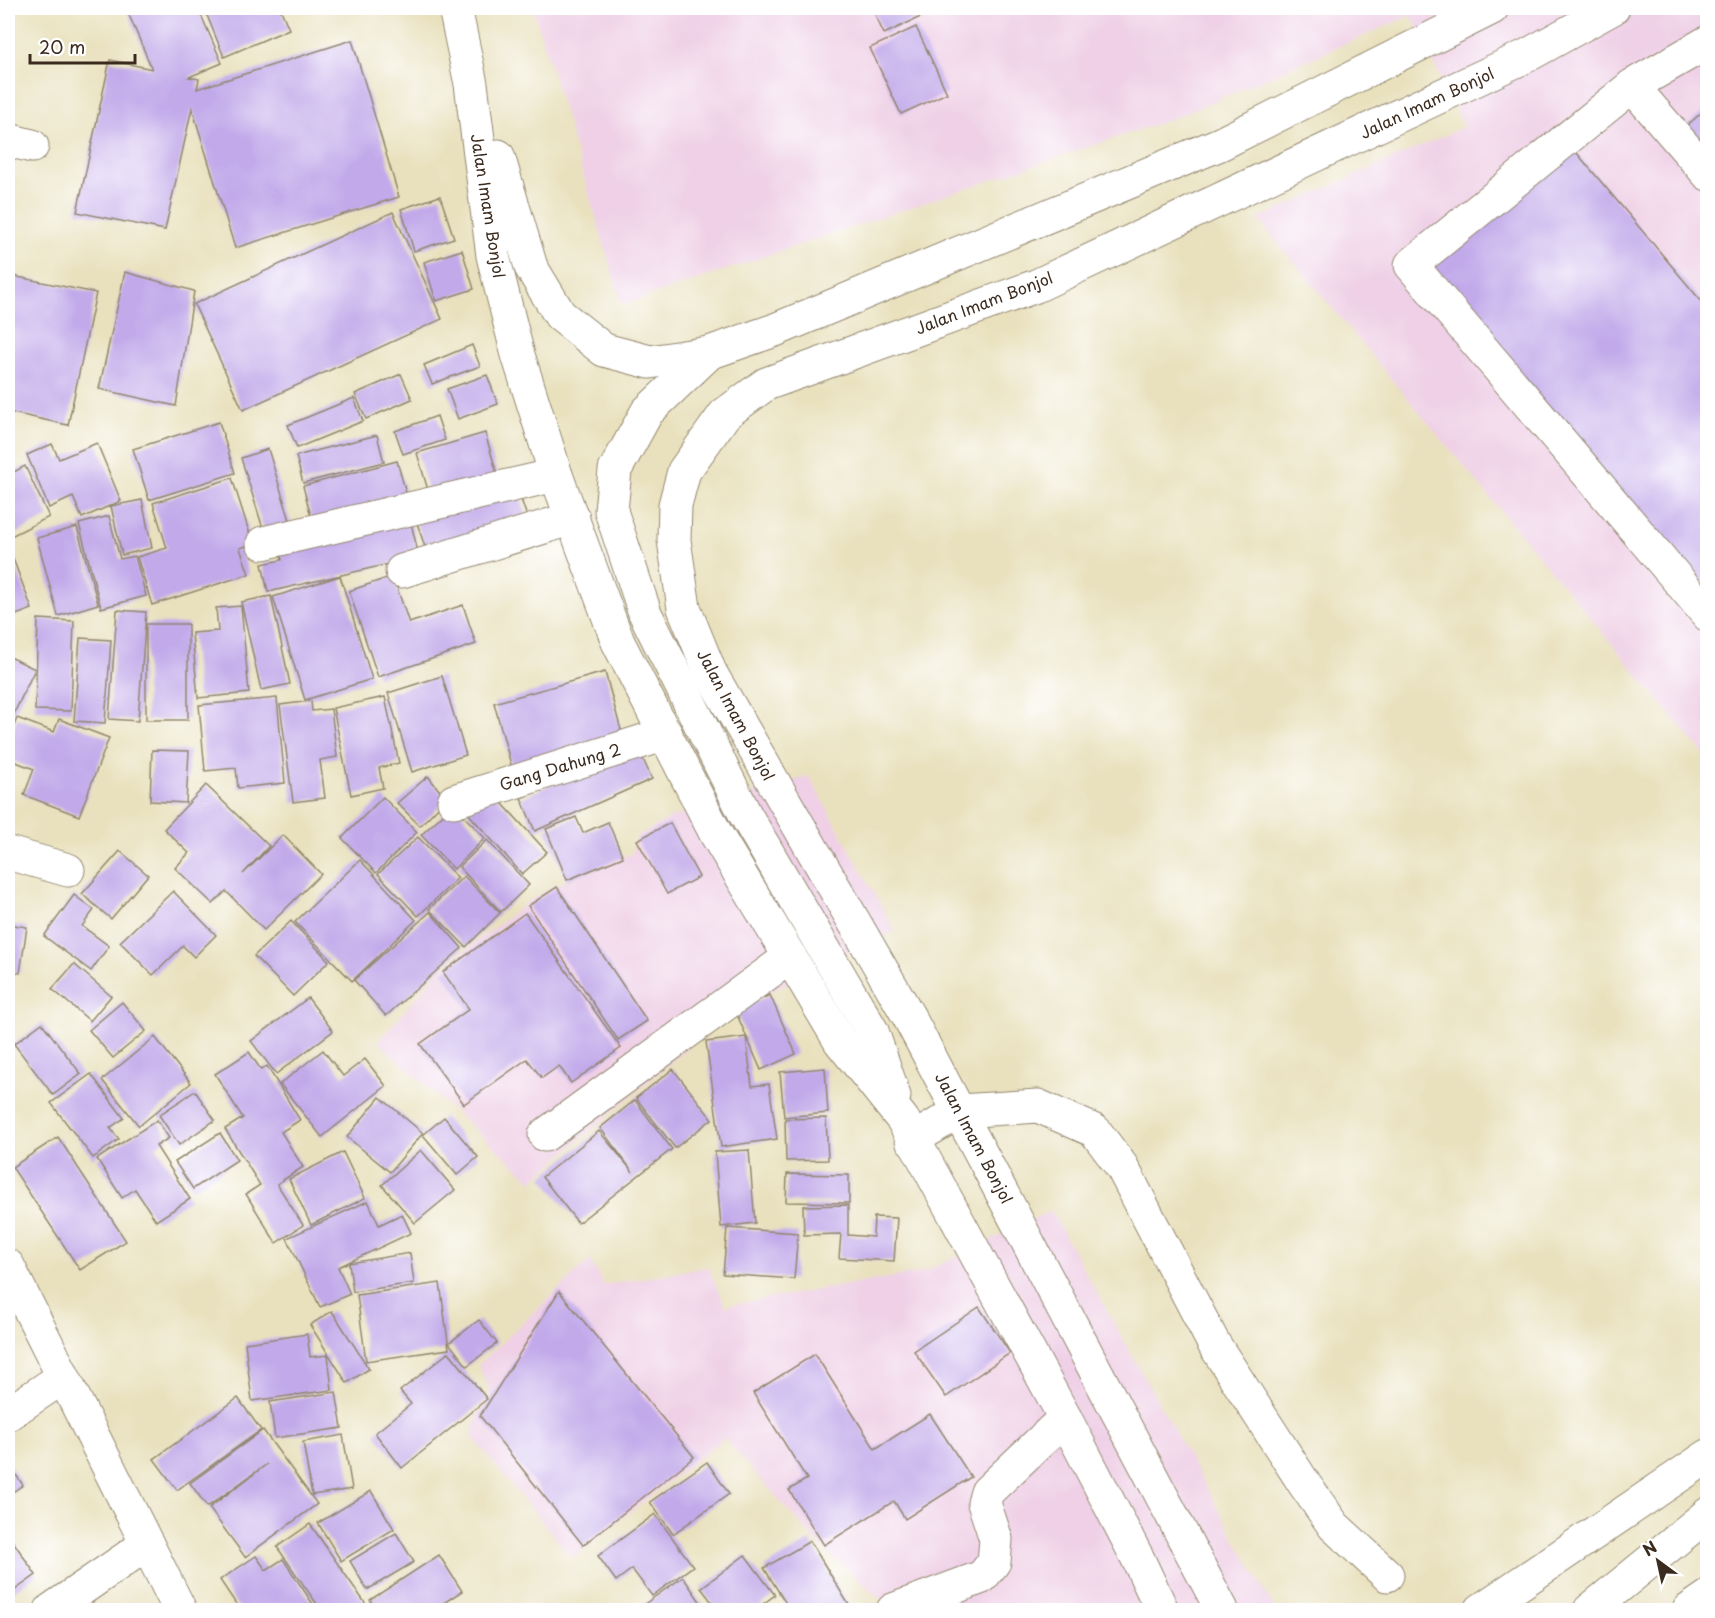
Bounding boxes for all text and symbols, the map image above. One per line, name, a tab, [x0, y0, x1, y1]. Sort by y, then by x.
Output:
scale bar	[30, 27, 135, 65]
text: 20 m	[39, 33, 85, 60]
street label: Jalan Imam Bonjol	[1356, 60, 1498, 144]
street label: Jalan Imam Bonjol	[466, 132, 512, 280]
street label: Jalan Imam Bonjol	[911, 265, 1056, 339]
street label: Jalan Imam Bonjol	[692, 645, 782, 784]
street label: Gang Dahung 2	[496, 736, 623, 796]
street label: Jalan Imam Bonjol	[930, 1068, 1020, 1207]
north arrow	[1628, 1531, 1688, 1591]
text: N	[1637, 1534, 1661, 1561]

